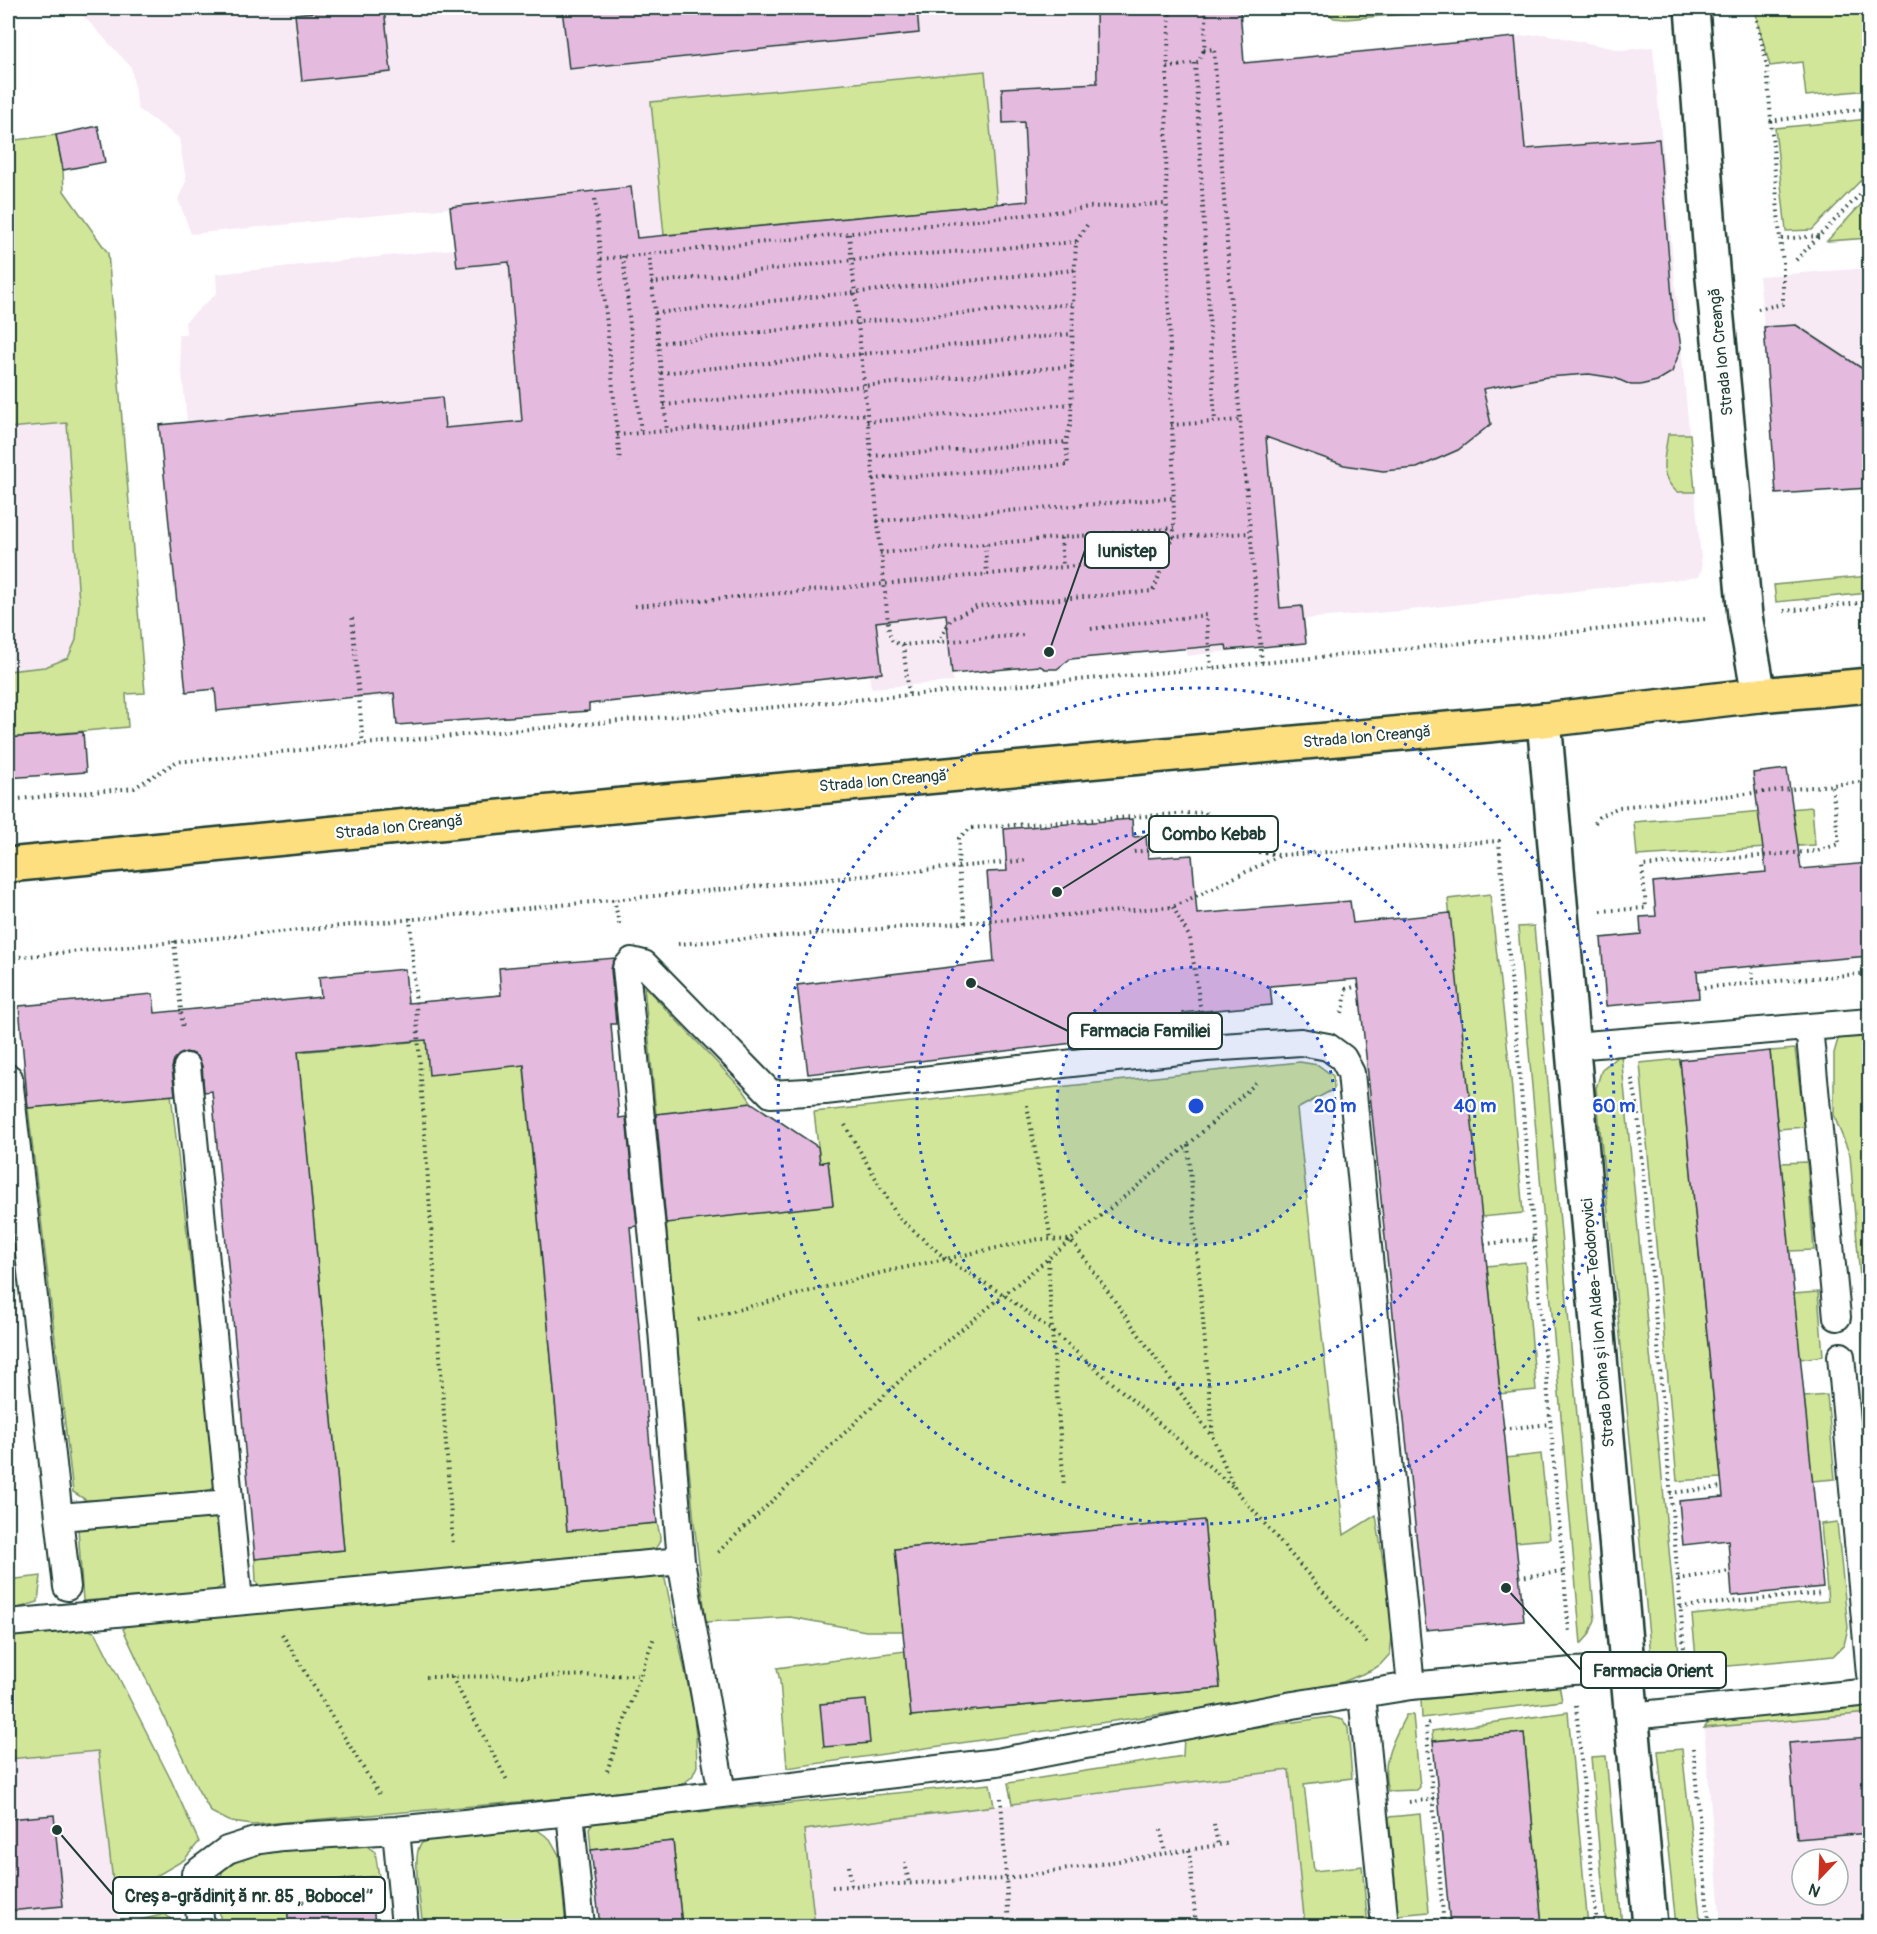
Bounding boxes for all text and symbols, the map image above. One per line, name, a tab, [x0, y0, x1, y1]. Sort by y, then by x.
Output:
street label: Strada Ion Creangă	[1704, 287, 1738, 417]
callout: Iunistep	[1085, 532, 1169, 568]
text: Iunistep	[1097, 540, 1158, 563]
street label: Strada Ion Creangă	[1302, 721, 1432, 753]
street label: Strada Ion Creangă	[818, 765, 948, 797]
street label: Strada Ion Creangă	[334, 810, 464, 844]
callout: Combo Kebab	[1149, 816, 1278, 852]
text: Combo Kebab	[1162, 823, 1266, 846]
callout: Farmacia Familiei	[1068, 1013, 1222, 1049]
text: Farmacia Familiei	[1080, 1020, 1210, 1043]
text: 20 m	[1314, 1095, 1356, 1118]
text: 40 m	[1454, 1095, 1496, 1118]
text: 60 m	[1593, 1095, 1635, 1118]
centre of rings	[1186, 1096, 1206, 1116]
street label: Strada Doina și Ion Aldea-Teodorovici	[1577, 1197, 1619, 1448]
callout: Farmacia Orient	[1581, 1652, 1726, 1688]
text: Farmacia Orient	[1593, 1660, 1714, 1683]
north arrow	[1790, 1847, 1850, 1907]
callout: Creșa-grădiniță nr. 85 „Bobocel”	[113, 1877, 385, 1913]
text: N	[1805, 1878, 1823, 1901]
text: Creșa-grădiniță nr. 85 „Bobocel”	[125, 1885, 374, 1908]

